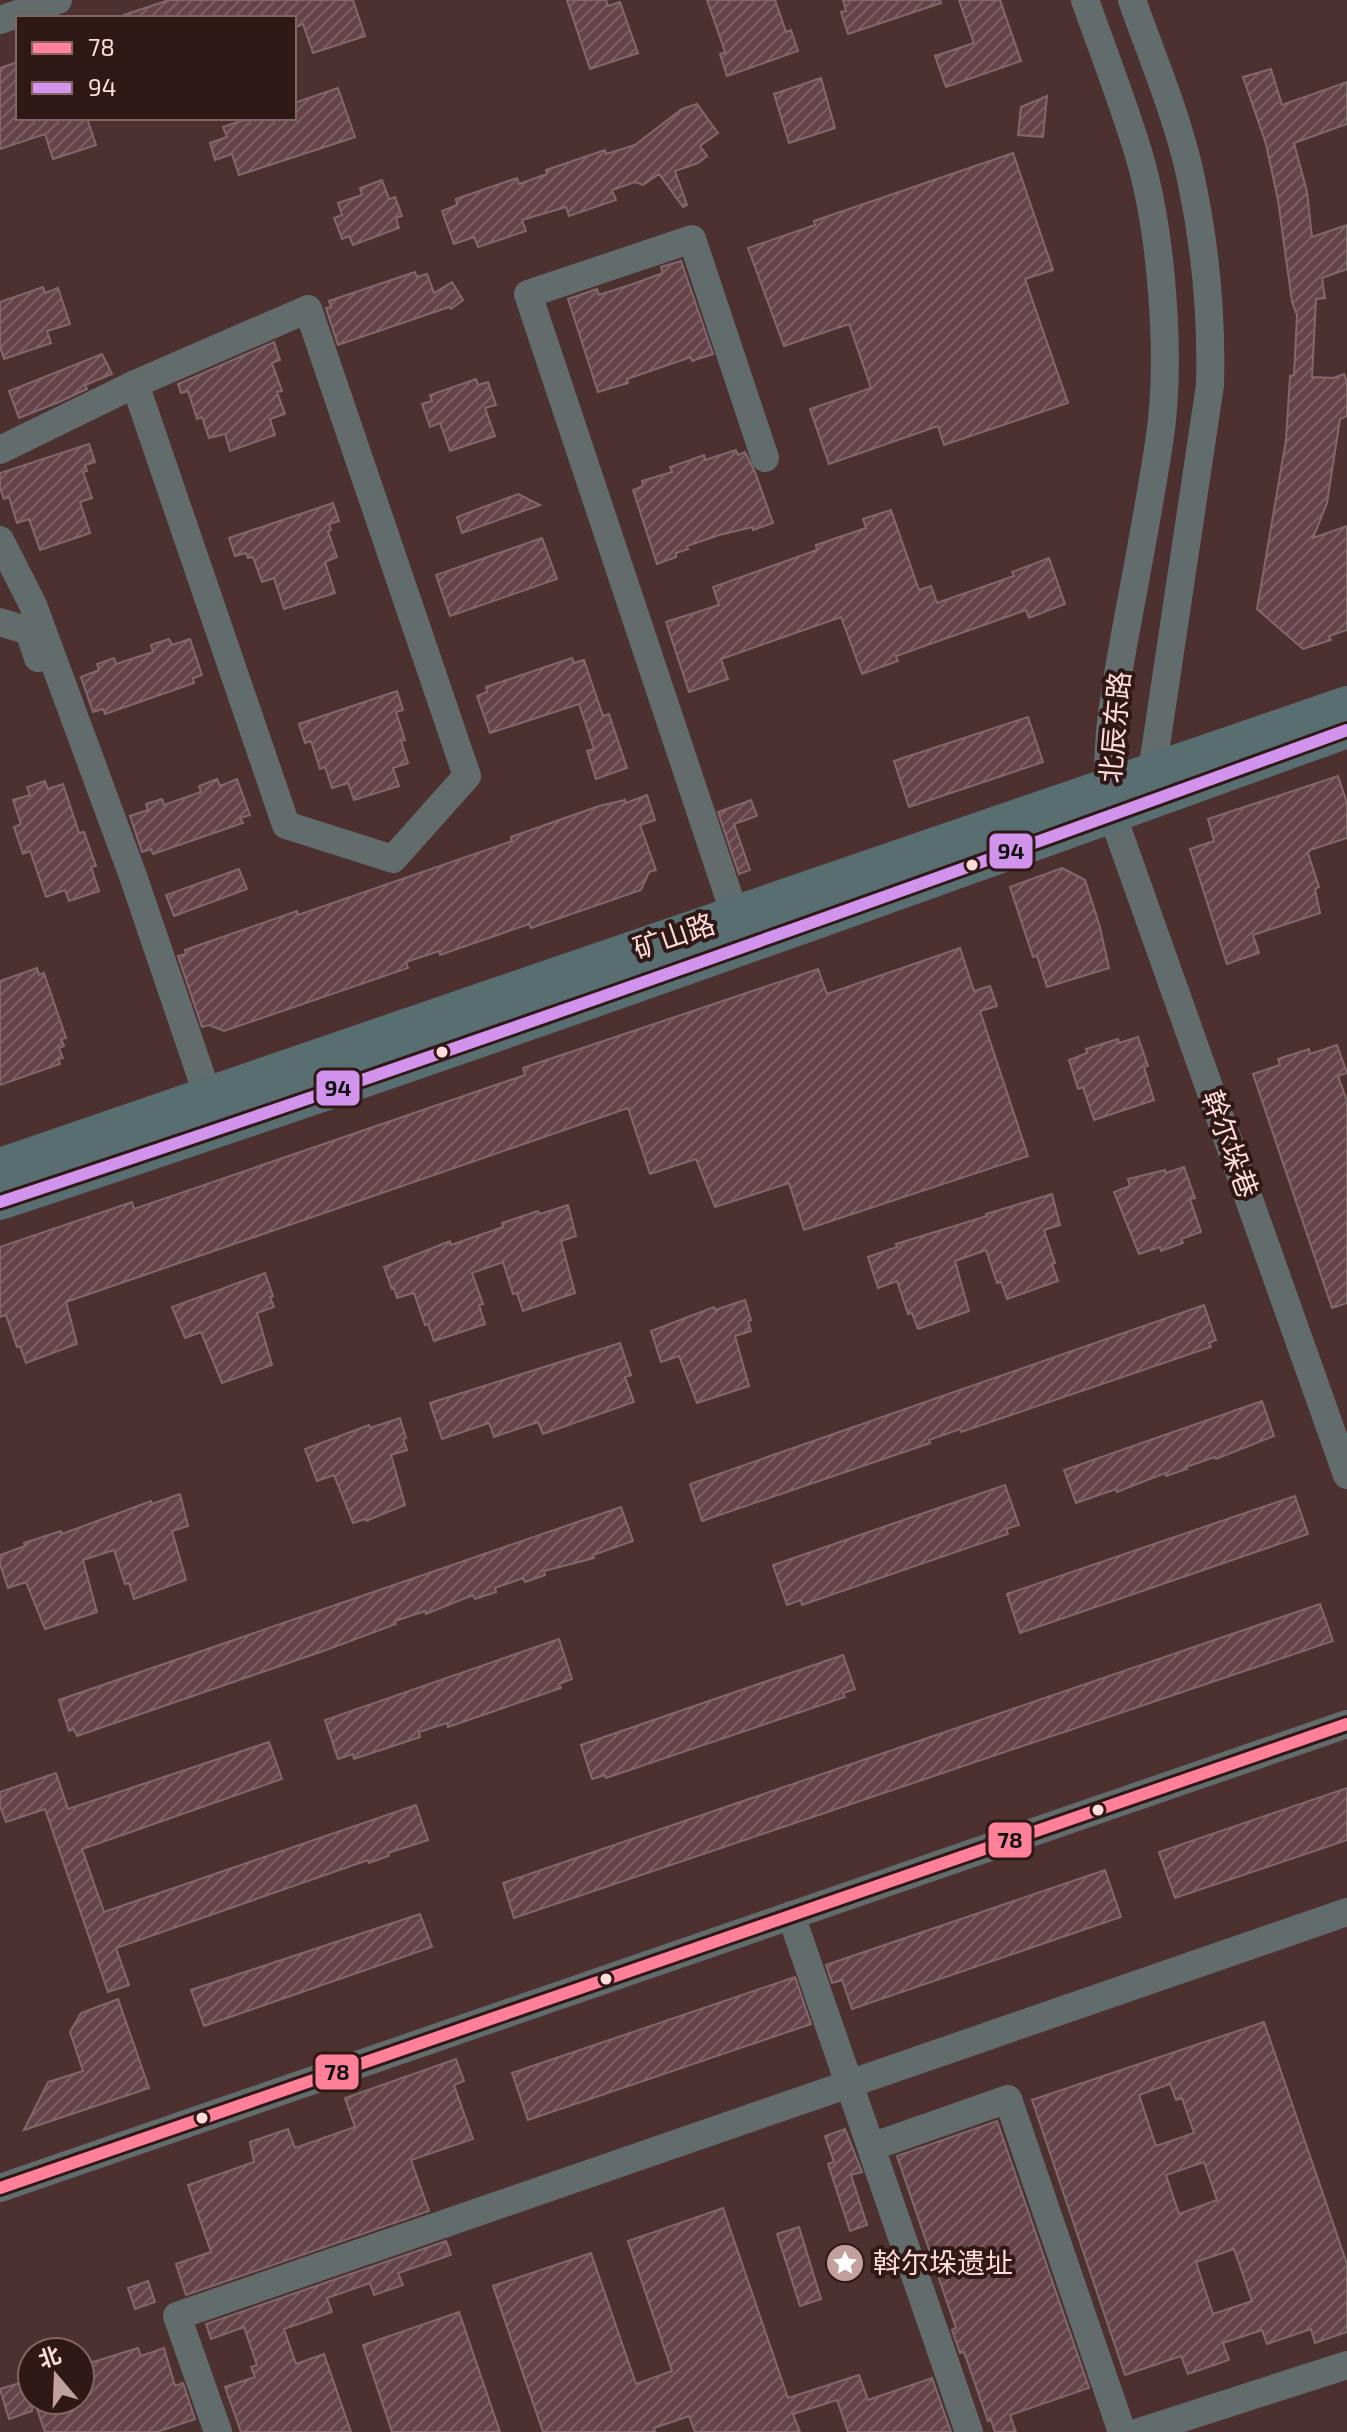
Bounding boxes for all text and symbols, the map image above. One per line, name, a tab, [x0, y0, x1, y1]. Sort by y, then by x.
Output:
legend	[16, 16, 296, 120]
text: 78	[88, 32, 115, 61]
text: 94	[88, 72, 117, 101]
street label: 北辰东路	[1092, 670, 1136, 784]
line badge: 94	[988, 832, 1034, 870]
text: 94	[998, 837, 1025, 863]
unlabelled marker	[964, 857, 980, 873]
street label: 矿山路	[628, 905, 719, 965]
unlabelled marker	[434, 1044, 450, 1060]
line badge: 94	[315, 1069, 361, 1107]
text: 94	[325, 1074, 352, 1100]
street label: 幹尔垛巷	[1196, 1085, 1266, 1202]
unlabelled marker	[1090, 1802, 1106, 1818]
line badge: 78	[987, 1821, 1033, 1859]
text: 78	[997, 1826, 1023, 1852]
unlabelled marker	[598, 1971, 614, 1987]
line badge: 78	[314, 2053, 360, 2091]
text: 78	[324, 2058, 350, 2084]
unlabelled marker	[194, 2110, 210, 2126]
place icon: 斡尔垛遗址	[824, 2242, 866, 2284]
place label: 斡尔垛遗址	[873, 2245, 1013, 2279]
north arrow	[16, 2336, 96, 2416]
text: 北	[35, 2340, 64, 2372]

